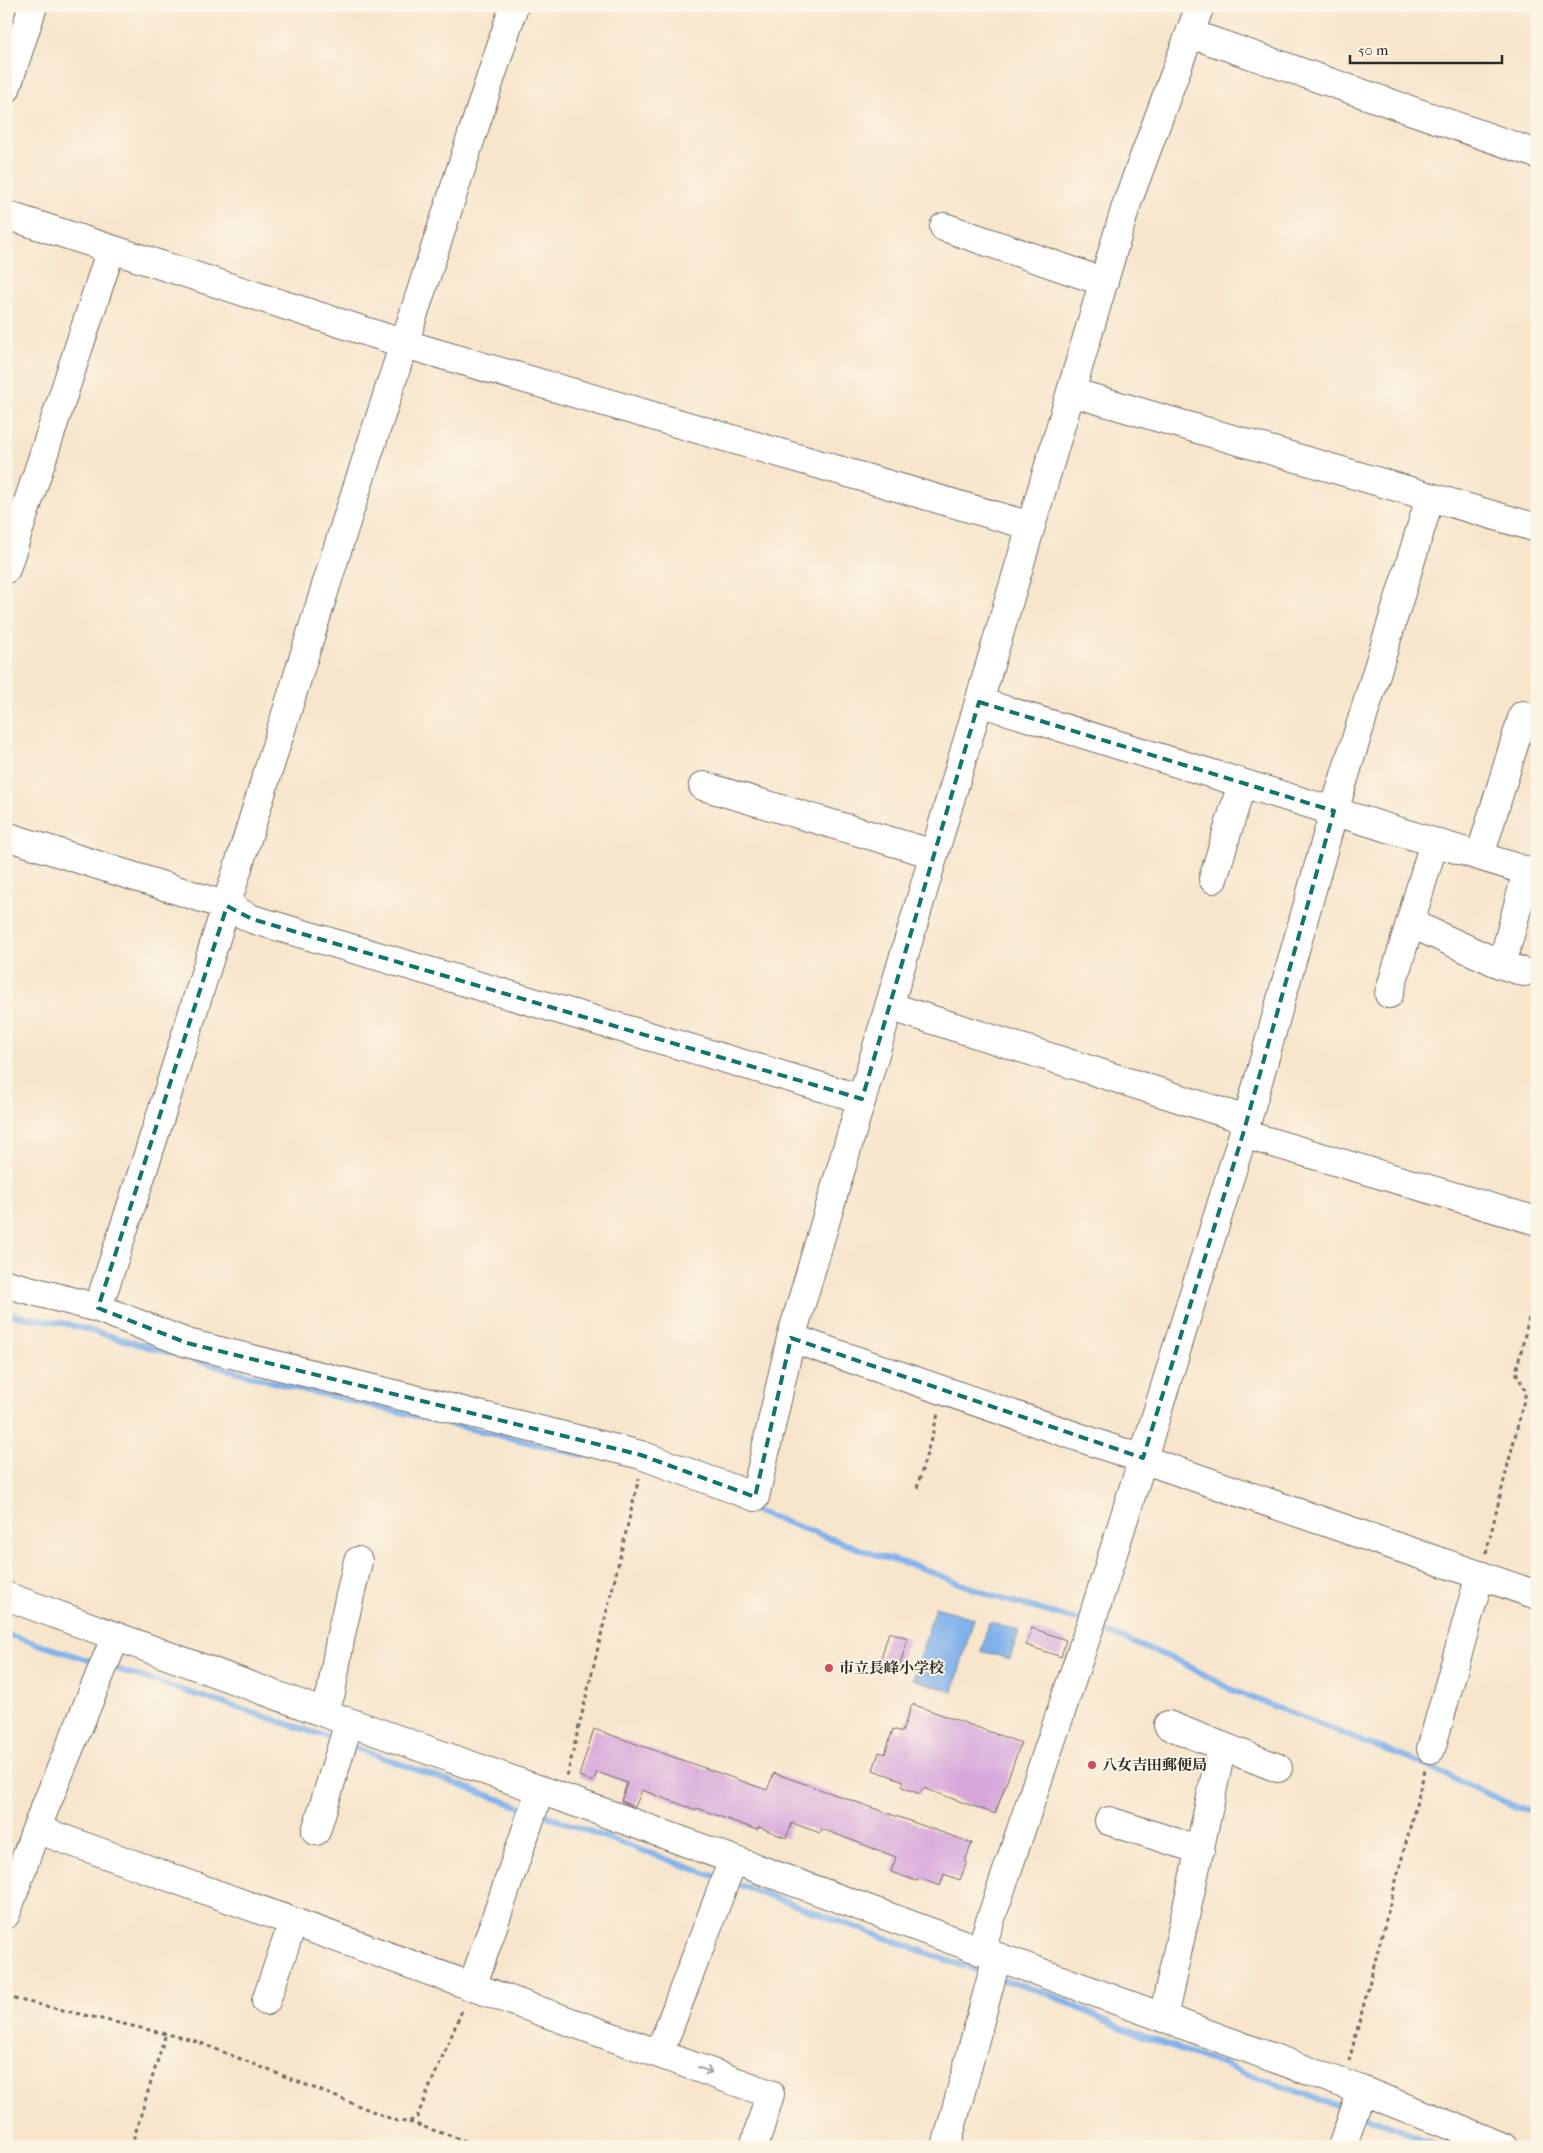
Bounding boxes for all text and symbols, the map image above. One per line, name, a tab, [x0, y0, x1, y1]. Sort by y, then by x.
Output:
scale bar	[1350, 32, 1503, 64]
text: 50 m	[1358, 41, 1389, 59]
place label: 市立長峰小学校	[839, 1659, 944, 1677]
marker: 市立長峰小学校	[823, 1662, 835, 1674]
place label: 八女吉田郵便局	[1102, 1756, 1207, 1774]
marker: 八女吉田郵便局	[1086, 1759, 1098, 1771]
one-way arrow	[697, 2066, 713, 2076]

